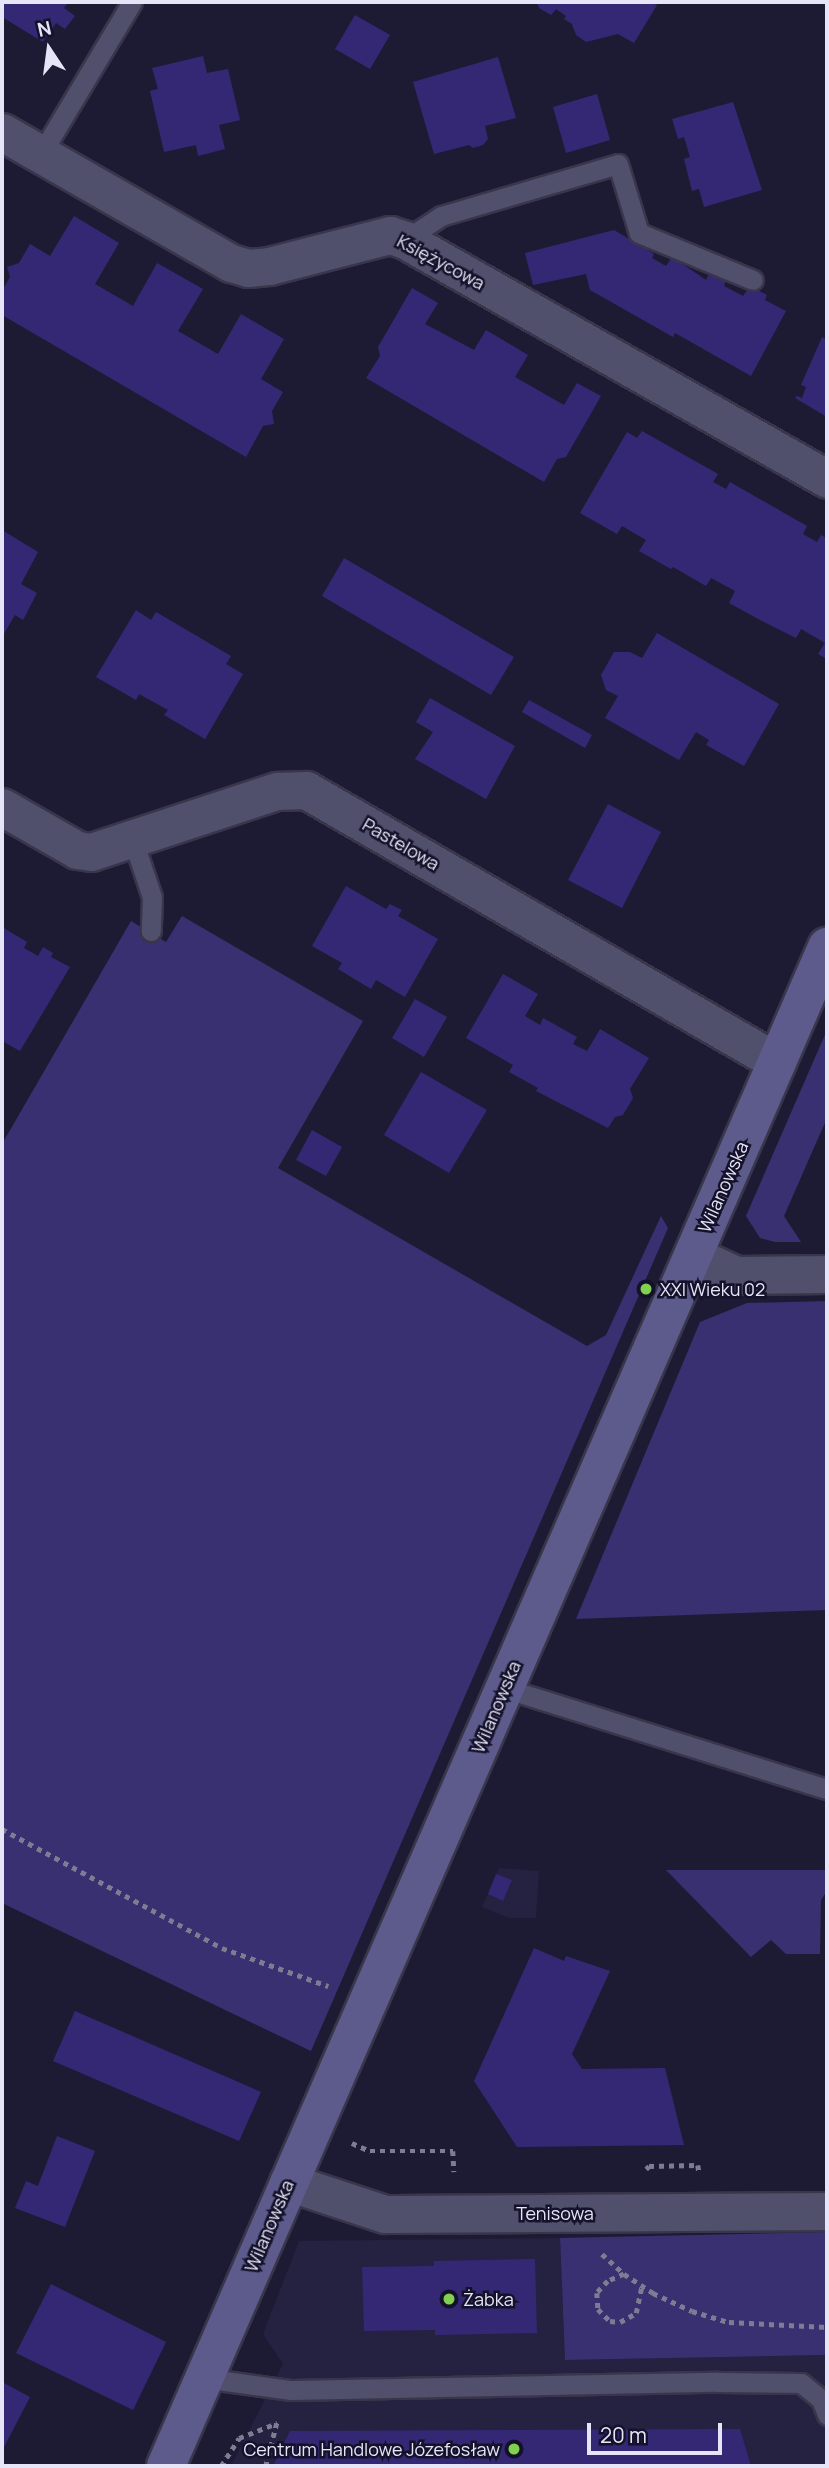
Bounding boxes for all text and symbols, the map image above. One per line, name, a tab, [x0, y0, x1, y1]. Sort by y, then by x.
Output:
north arrow	[14, 14, 84, 84]
text: N	[35, 14, 54, 43]
street label: Księżycowa	[393, 230, 489, 294]
street label: Pastelowa	[359, 813, 443, 875]
street label: Wilanowska	[693, 1138, 753, 1236]
place label: XXI Wieku 02	[660, 1278, 765, 1300]
marker: XXI Wieku 02	[638, 1281, 654, 1297]
street label: Wilanowska	[467, 1658, 525, 1756]
street label: Wilanowska	[240, 2177, 298, 2275]
street label: Tenisowa	[516, 2202, 594, 2224]
place label: Żabka	[463, 2288, 514, 2310]
marker: Żabka	[441, 2291, 457, 2307]
scale bar	[591, 2408, 726, 2452]
text: 20 m	[600, 2421, 647, 2449]
place label: Centrum Handlowe Józefosław	[243, 2438, 500, 2460]
marker: Centrum Handlowe Józefosław	[506, 2441, 522, 2457]

